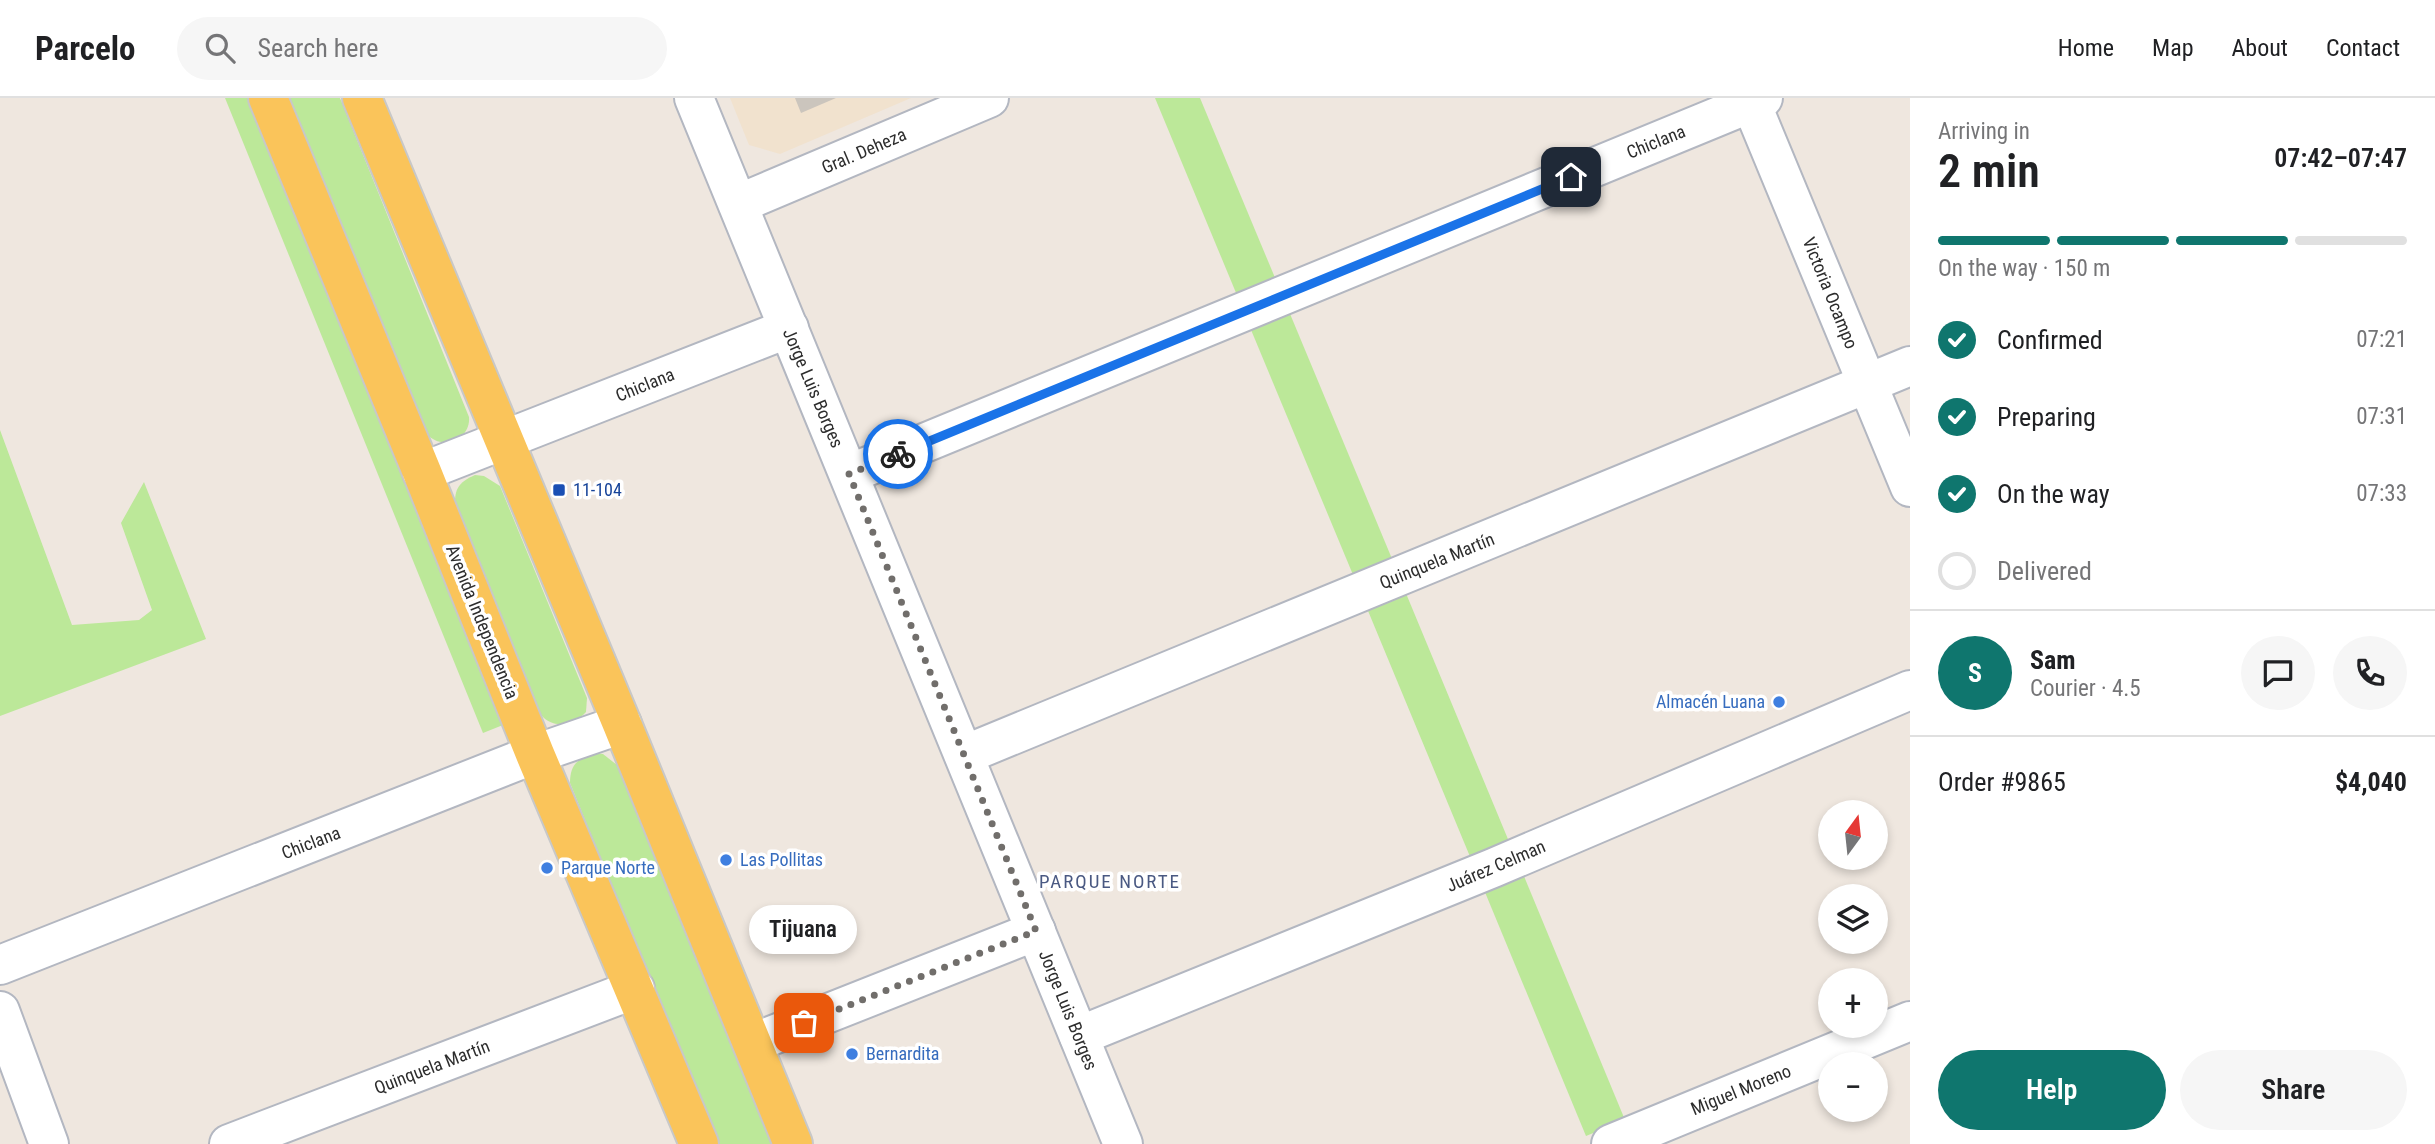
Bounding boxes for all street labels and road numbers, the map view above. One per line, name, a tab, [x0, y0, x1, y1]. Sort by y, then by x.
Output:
street label: Chiclana	[1623, 120, 1688, 163]
street label: Gral. Deheza	[818, 123, 909, 178]
street label: Victoria Ocampo	[1799, 234, 1862, 352]
street label: Jorge Luis Borges	[779, 325, 848, 451]
street label: Chiclana	[612, 363, 677, 406]
street label: Quinquela Martín	[1376, 528, 1497, 593]
street label: Avenida Independencia	[442, 542, 523, 702]
street label: Chiclana	[278, 822, 343, 863]
street label: Juárez Celman	[1443, 835, 1548, 896]
street label: Jorge Luis Borges	[1035, 947, 1102, 1073]
street label: Quinquela Martín	[371, 1035, 492, 1098]
street label: Miguel Moreno	[1688, 1060, 1794, 1119]

